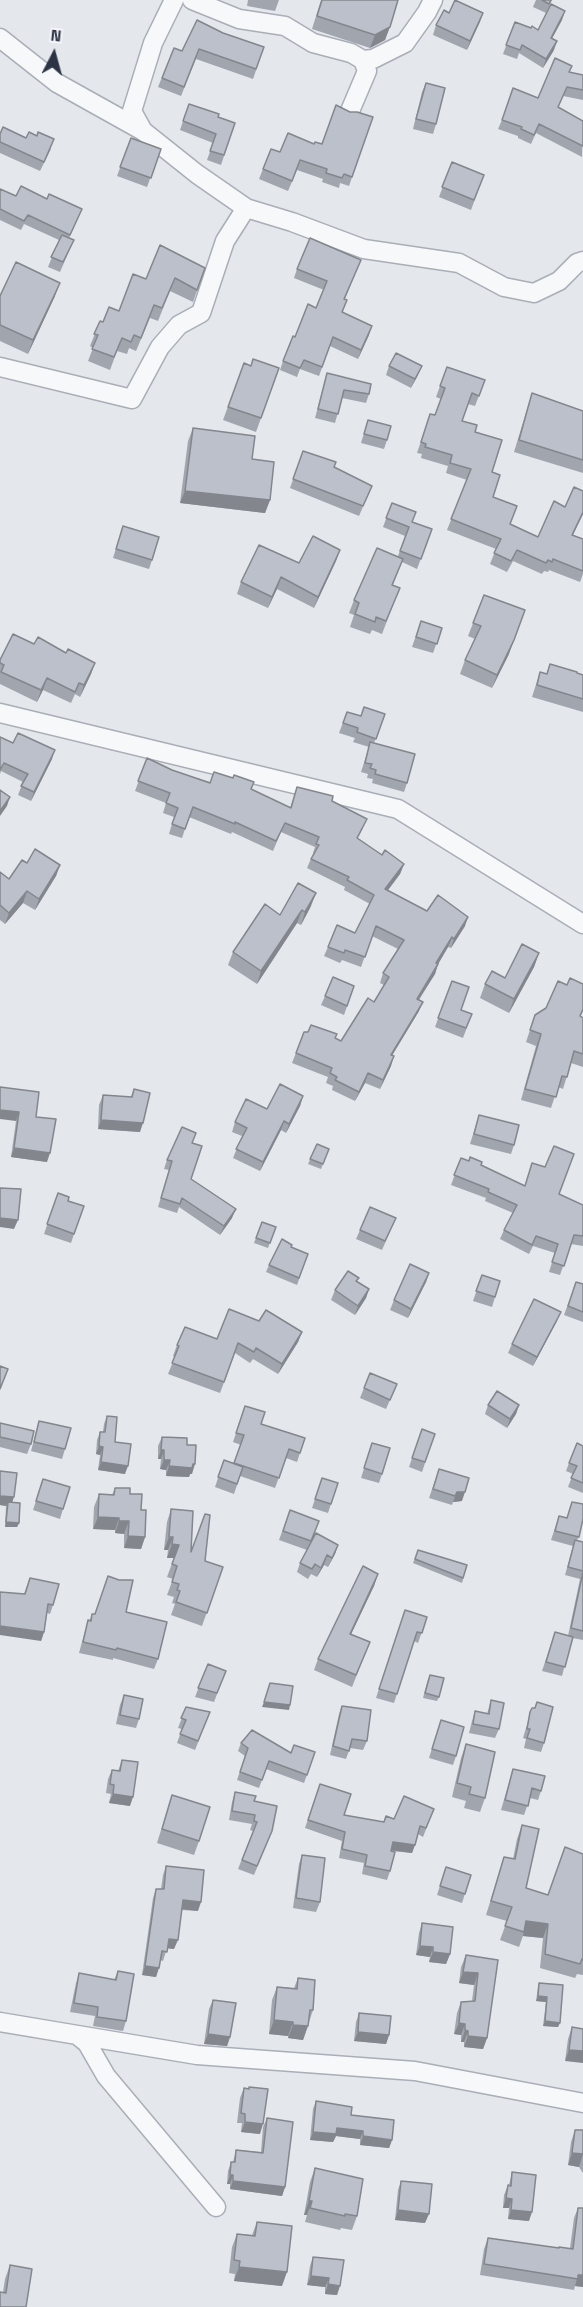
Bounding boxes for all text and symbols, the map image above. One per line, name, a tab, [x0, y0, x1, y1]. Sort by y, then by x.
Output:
north arrow	[24, 24, 84, 84]
text: N	[49, 25, 62, 47]

